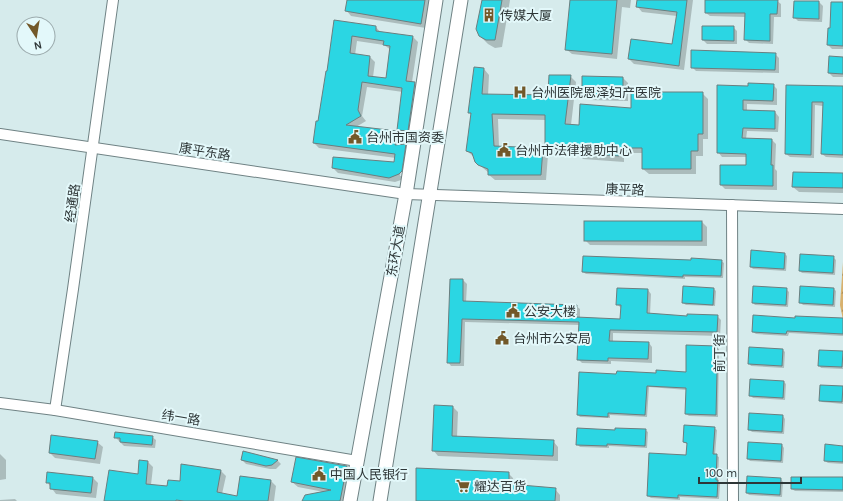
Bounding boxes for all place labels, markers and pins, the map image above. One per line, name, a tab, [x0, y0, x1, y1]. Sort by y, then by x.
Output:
building icon: 传媒大厦	[481, 7, 497, 23]
place label: 传媒大厦	[500, 8, 552, 23]
hospital icon: 台州医院恩泽妇产医院	[512, 84, 528, 100]
place label: 台州医院恩泽妇产医院	[531, 85, 661, 100]
public building icon: 台州市国资委	[347, 129, 363, 145]
place label: 台州市国资委	[366, 130, 444, 145]
public building icon: 台州市法律援助中心	[496, 142, 512, 158]
place label: 台州市法律援助中心	[515, 143, 632, 158]
public building icon: 公安大楼	[505, 303, 521, 319]
place label: 公安大楼	[524, 304, 576, 319]
public building icon: 台州市公安局	[494, 330, 510, 346]
place label: 台州市公安局	[513, 331, 591, 346]
public building icon: 中国人民银行	[311, 466, 327, 482]
place label: 中国人民银行	[330, 467, 408, 482]
supermarket icon: 耀达百货	[455, 478, 471, 494]
place label: 耀达百货	[474, 479, 526, 494]

